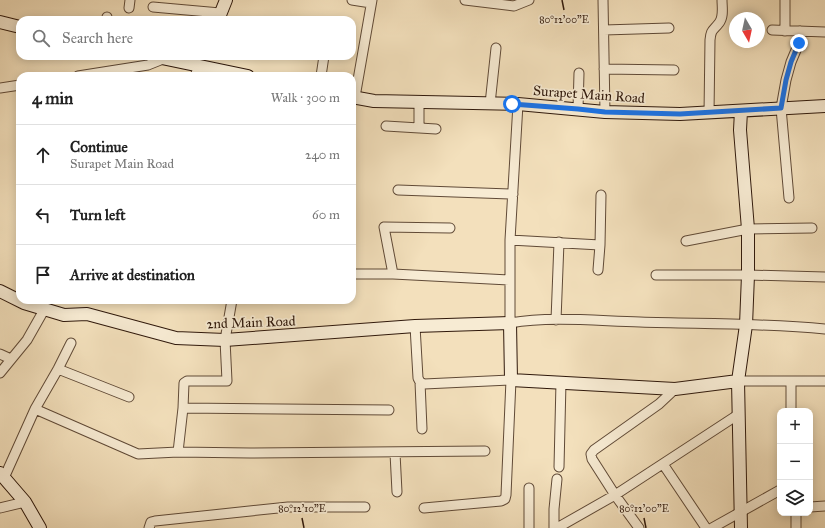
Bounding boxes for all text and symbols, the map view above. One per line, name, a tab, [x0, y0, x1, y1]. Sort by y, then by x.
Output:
north arrow	[729, 12, 765, 48]
text: 80°12'00"E	[539, 14, 589, 26]
search box	[16, 16, 356, 60]
icon: search	[30, 27, 52, 49]
text: Search here	[62, 29, 133, 47]
route end	[790, 34, 808, 52]
street label: Surapet Main Road	[532, 82, 645, 107]
text: 4 min	[32, 88, 73, 109]
text: Walk · 300 m	[271, 90, 340, 106]
route start	[503, 95, 521, 113]
text: Continue	[70, 138, 128, 156]
icon: ahead	[32, 144, 54, 166]
text: 240 m	[305, 147, 340, 163]
text: Surapet Main Road	[70, 156, 174, 172]
icon: left	[32, 204, 54, 226]
text: Turn left	[70, 206, 126, 224]
text: 60 m	[312, 207, 340, 223]
icon: arrive	[32, 264, 54, 286]
text: Arrive at destination	[70, 266, 195, 284]
street label: 2nd Main Road	[206, 312, 296, 333]
map controls	[777, 408, 813, 516]
button: +	[777, 408, 813, 444]
button: −	[777, 444, 813, 480]
button: layers	[777, 480, 813, 516]
text: 80°12'10"E	[278, 503, 326, 515]
text: 80°12'00"E	[619, 503, 669, 515]

